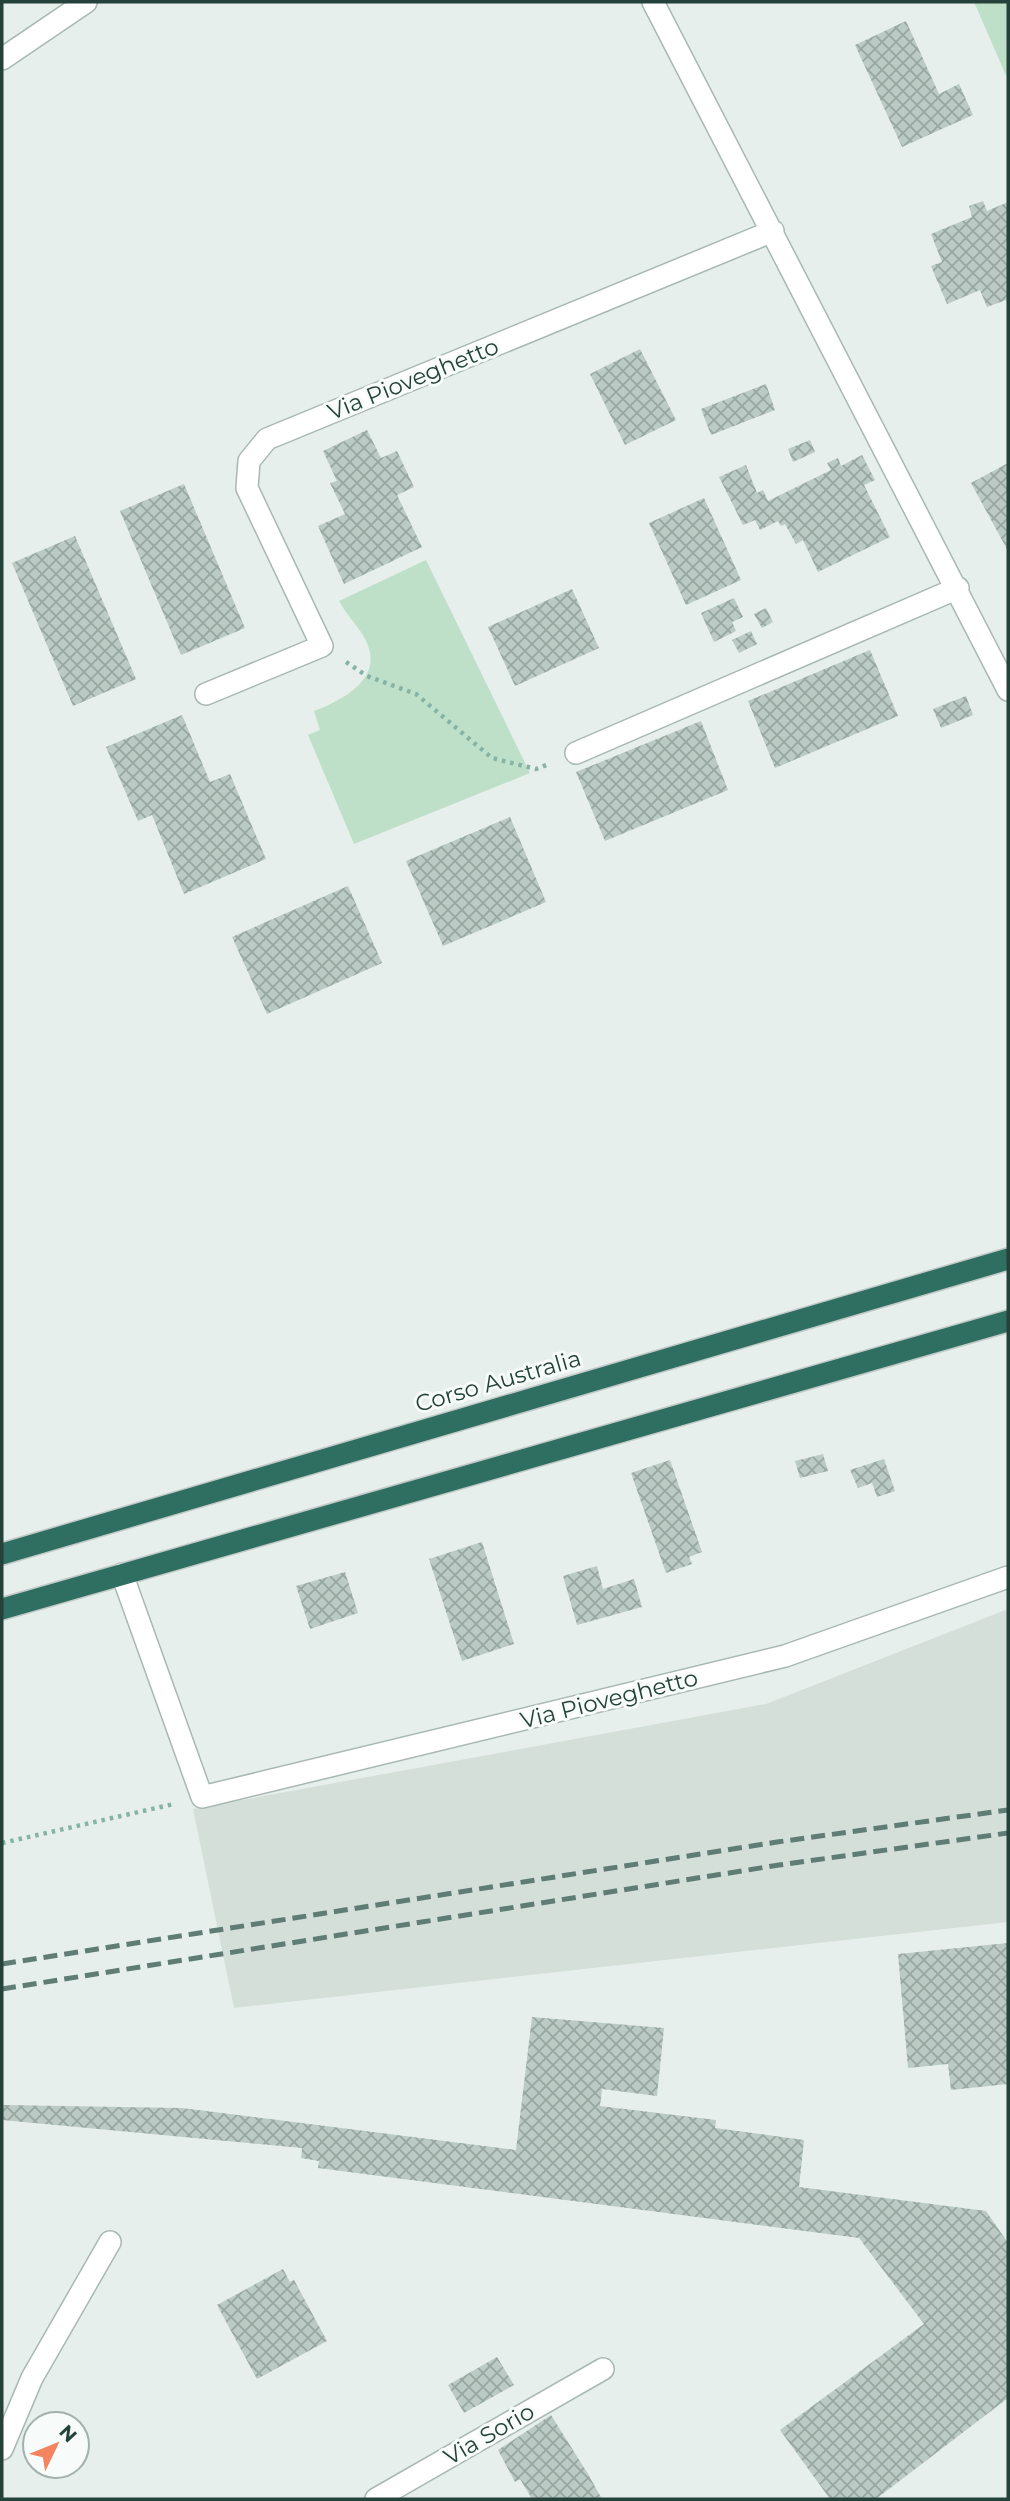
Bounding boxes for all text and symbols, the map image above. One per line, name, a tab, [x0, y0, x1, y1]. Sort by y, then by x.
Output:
street label: Via Pioveghetto	[323, 332, 503, 426]
street label: Corso Australia	[412, 1344, 584, 1418]
street label: Via Pioveghetto	[517, 1663, 701, 1735]
street label: Via Sorio	[439, 2397, 539, 2471]
north arrow	[21, 2410, 91, 2480]
text: N	[54, 2420, 82, 2447]

